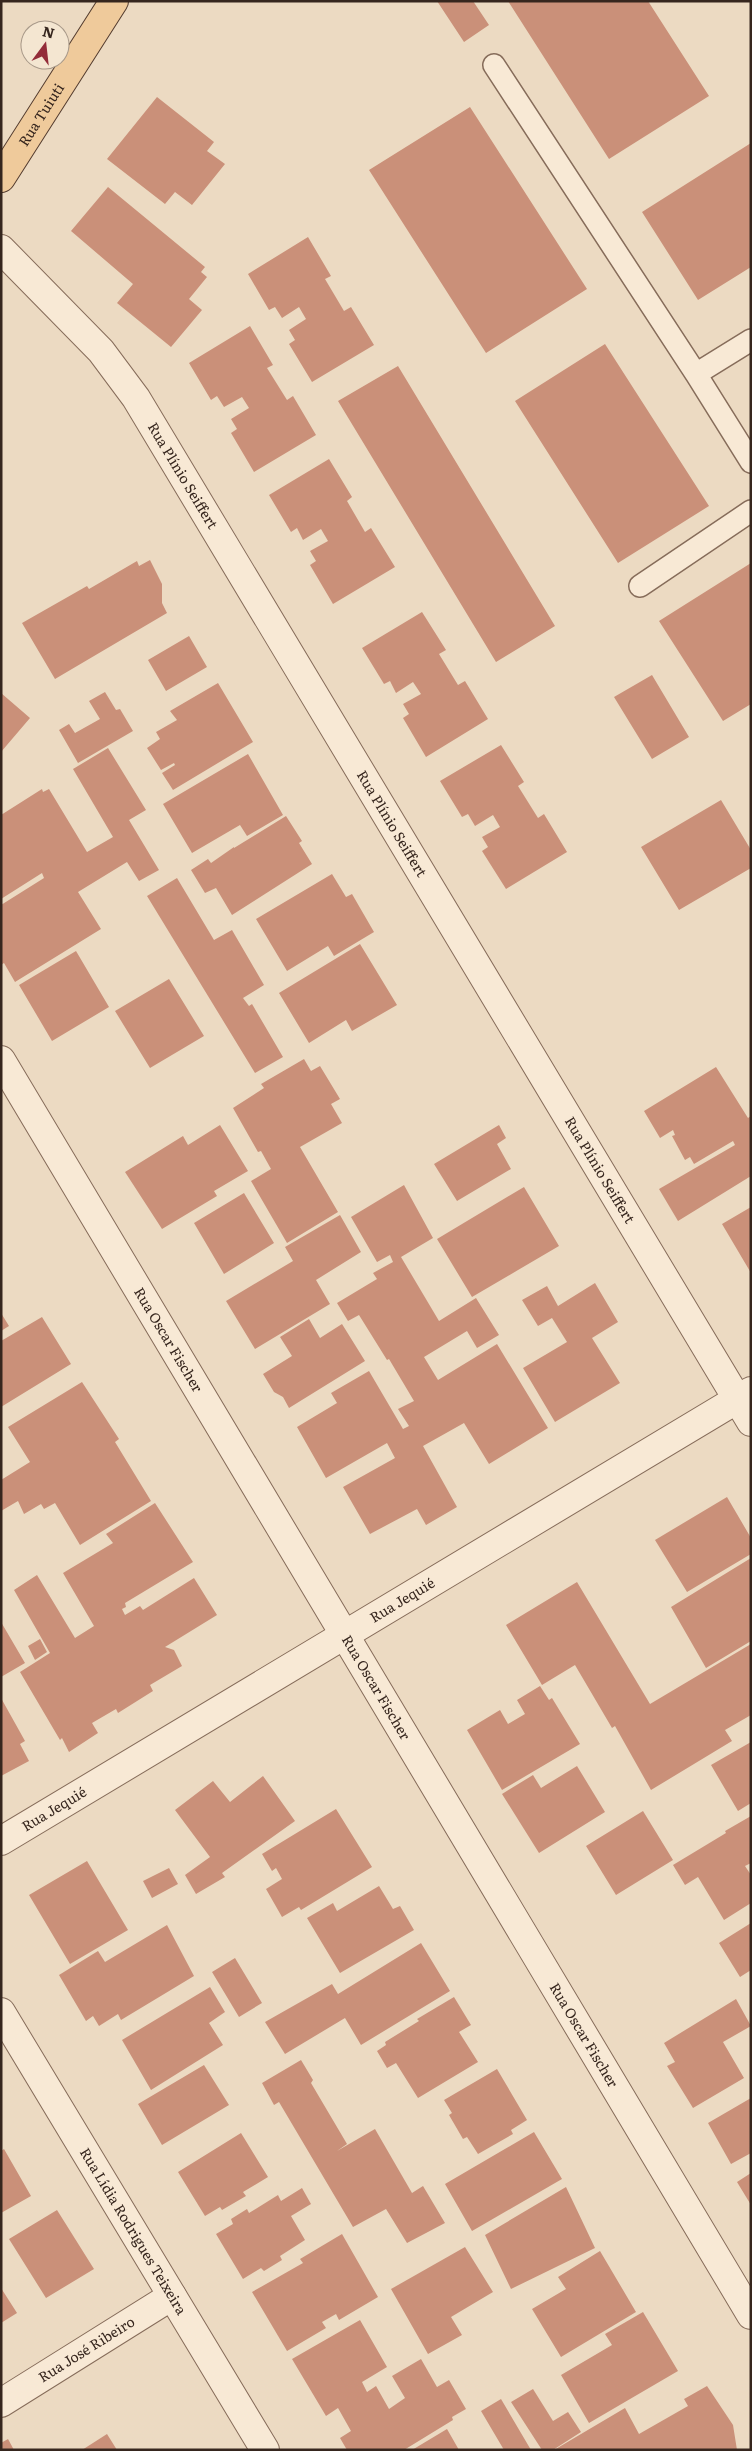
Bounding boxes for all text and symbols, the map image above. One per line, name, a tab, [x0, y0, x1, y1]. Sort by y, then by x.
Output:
north arrow	[20, 20, 70, 70]
text: N	[40, 20, 57, 43]
street label: Rua Tuiuti	[13, 79, 68, 150]
street label: Rua Plínio Seiffert	[144, 418, 223, 533]
street label: Rua Plínio Seiffert	[353, 766, 432, 881]
street label: Rua Plínio Seiffert	[561, 1112, 640, 1227]
street label: Rua Oscar Fischer	[130, 1283, 208, 1396]
street label: Rua Jequié	[366, 1572, 438, 1627]
street label: Rua Oscar Fischer	[338, 1631, 416, 1743]
street label: Rua Jequié	[17, 1781, 90, 1835]
street label: Rua Oscar Fischer	[546, 1978, 624, 2091]
street label: Rua Lídia Rodrigues Teixeira	[76, 2143, 192, 2318]
street label: Rua José Ribeiro	[34, 2311, 138, 2386]

